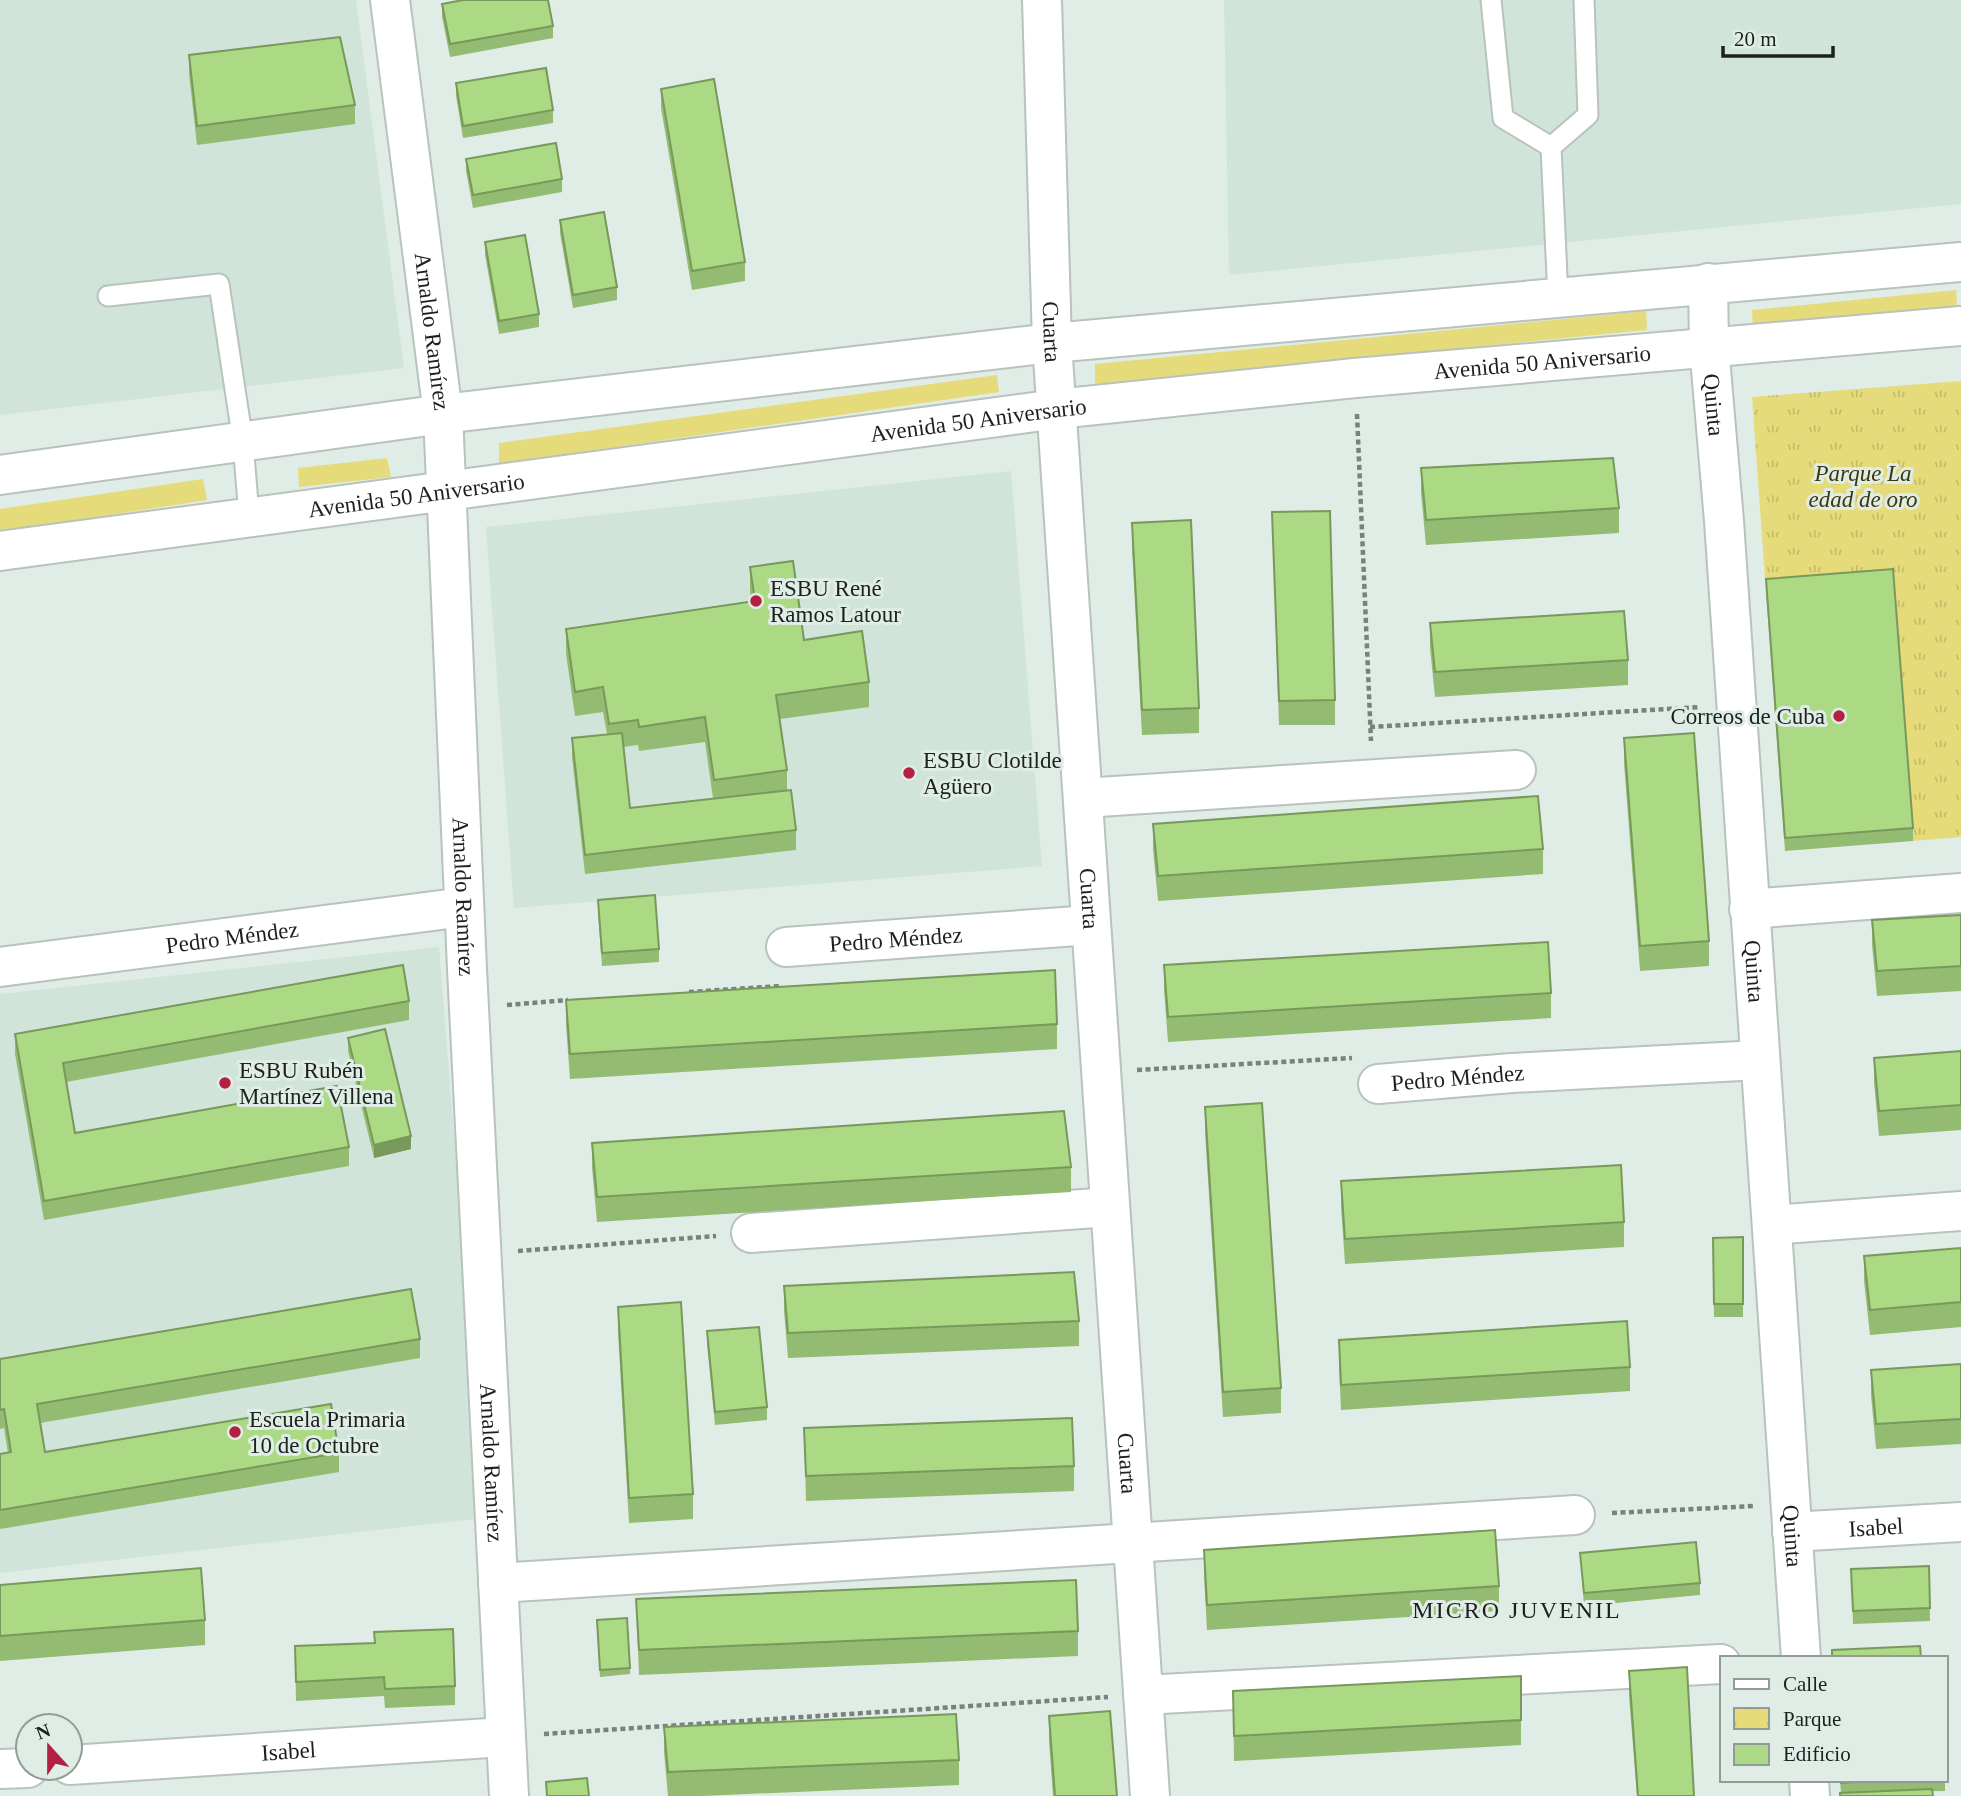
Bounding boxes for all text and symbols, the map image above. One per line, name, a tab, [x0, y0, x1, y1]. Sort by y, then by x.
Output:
scale bar	[1723, 14, 1833, 58]
text: 20 m	[1734, 27, 1777, 51]
street label: Arnaldo Ramírez	[410, 251, 455, 412]
street label: Cuarta	[1038, 301, 1066, 363]
street label: Avenida 50 Aniversario	[1432, 340, 1652, 384]
street label: Quinta	[1699, 373, 1729, 437]
street label: Avenida 50 Aniversario	[868, 394, 1088, 446]
park label: Parque La edad de oro	[1808, 461, 1918, 512]
street label: Avenida 50 Aniversario	[307, 468, 526, 522]
place label: ESBU René Ramos Latour	[770, 576, 901, 627]
marker: ESBU René Ramos Latour	[748, 593, 764, 609]
place label: Correos de Cuba	[1670, 704, 1825, 729]
marker: Correos de Cuba	[1831, 708, 1847, 724]
place label: ESBU Clotilde Agüero	[923, 748, 1062, 799]
marker: ESBU Clotilde Agüero	[901, 765, 917, 781]
street label: Arnaldo Ramírez	[448, 817, 480, 977]
street label: Cuarta	[1075, 867, 1104, 930]
street label: Pedro Méndez	[164, 916, 300, 958]
street label: Pedro Méndez	[828, 922, 963, 956]
street label: Quinta	[1740, 939, 1769, 1003]
place label: ESBU Rubén Martínez Villena	[239, 1058, 394, 1109]
street label: Pedro Méndez	[1390, 1060, 1525, 1095]
marker: ESBU Rubén Martínez Villena	[217, 1075, 233, 1091]
street label: Arnaldo Ramírez	[476, 1383, 509, 1543]
place label: Escuela Primaria 10 de Octubre	[249, 1407, 405, 1458]
marker: Escuela Primaria 10 de Octubre	[227, 1424, 243, 1440]
street label: Cuarta	[1113, 1432, 1142, 1495]
street label: Quinta	[1778, 1504, 1807, 1568]
street label: Isabel	[1848, 1513, 1904, 1541]
district label: MICRO JUVENIL	[1412, 1597, 1622, 1623]
legend	[1720, 1656, 1947, 1782]
text: Calle	[1783, 1672, 1827, 1696]
text: Parque	[1783, 1707, 1841, 1731]
north arrow	[14, 1712, 84, 1782]
text: N	[33, 1719, 54, 1744]
street label: Isabel	[260, 1737, 317, 1765]
text: Edificio	[1783, 1742, 1851, 1766]

